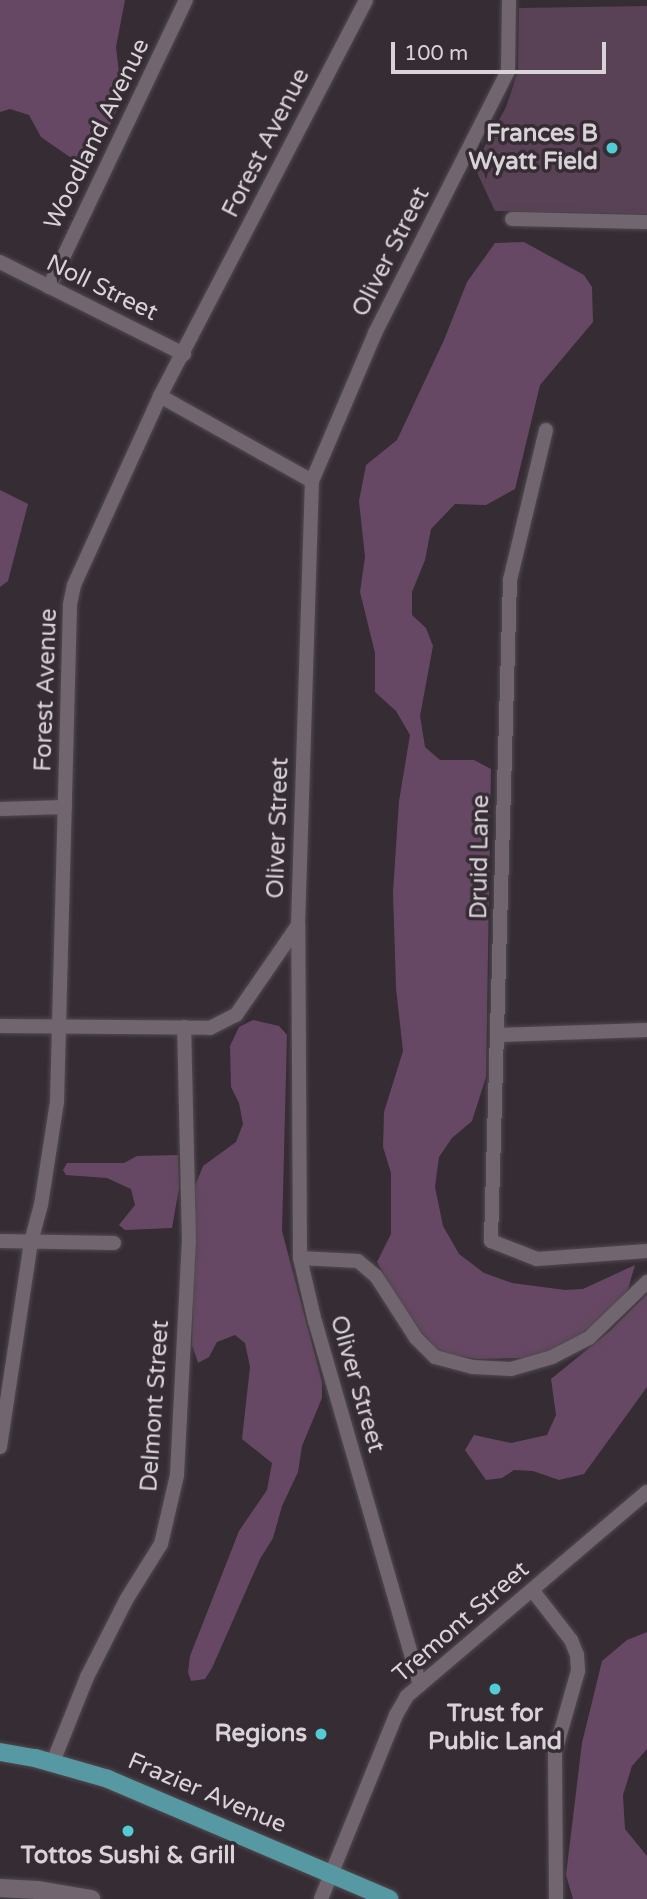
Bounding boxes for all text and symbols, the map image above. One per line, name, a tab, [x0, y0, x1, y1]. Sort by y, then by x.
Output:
scale bar	[395, 28, 610, 72]
street label: Woodland Avenue	[38, 34, 156, 234]
text: 100 m	[404, 41, 468, 66]
street label: Forest Avenue	[216, 64, 316, 222]
place label: Frances B Wyatt Field	[468, 120, 598, 176]
marker: Frances B Wyatt Field	[604, 140, 620, 156]
street label: Oliver Street	[346, 182, 436, 322]
street label: Noll Street	[42, 249, 162, 327]
street label: Forest Avenue	[29, 608, 63, 772]
street label: Oliver Street	[261, 757, 295, 899]
street label: Druid Lane	[465, 795, 495, 919]
street label: Oliver Street	[324, 1312, 390, 1456]
street label: Delmont Street	[135, 1319, 175, 1493]
street label: Tremont Street	[387, 1555, 535, 1689]
marker: Trust for Public Land	[487, 1681, 503, 1697]
place label: Trust for Public Land	[428, 1700, 562, 1756]
place label: Regions	[214, 1720, 307, 1748]
marker: Regions	[313, 1726, 329, 1742]
street label: Frazier Avenue	[123, 1747, 291, 1839]
marker: Tottos Sushi & Grill	[120, 1823, 136, 1839]
place label: Tottos Sushi & Grill	[21, 1842, 235, 1870]

